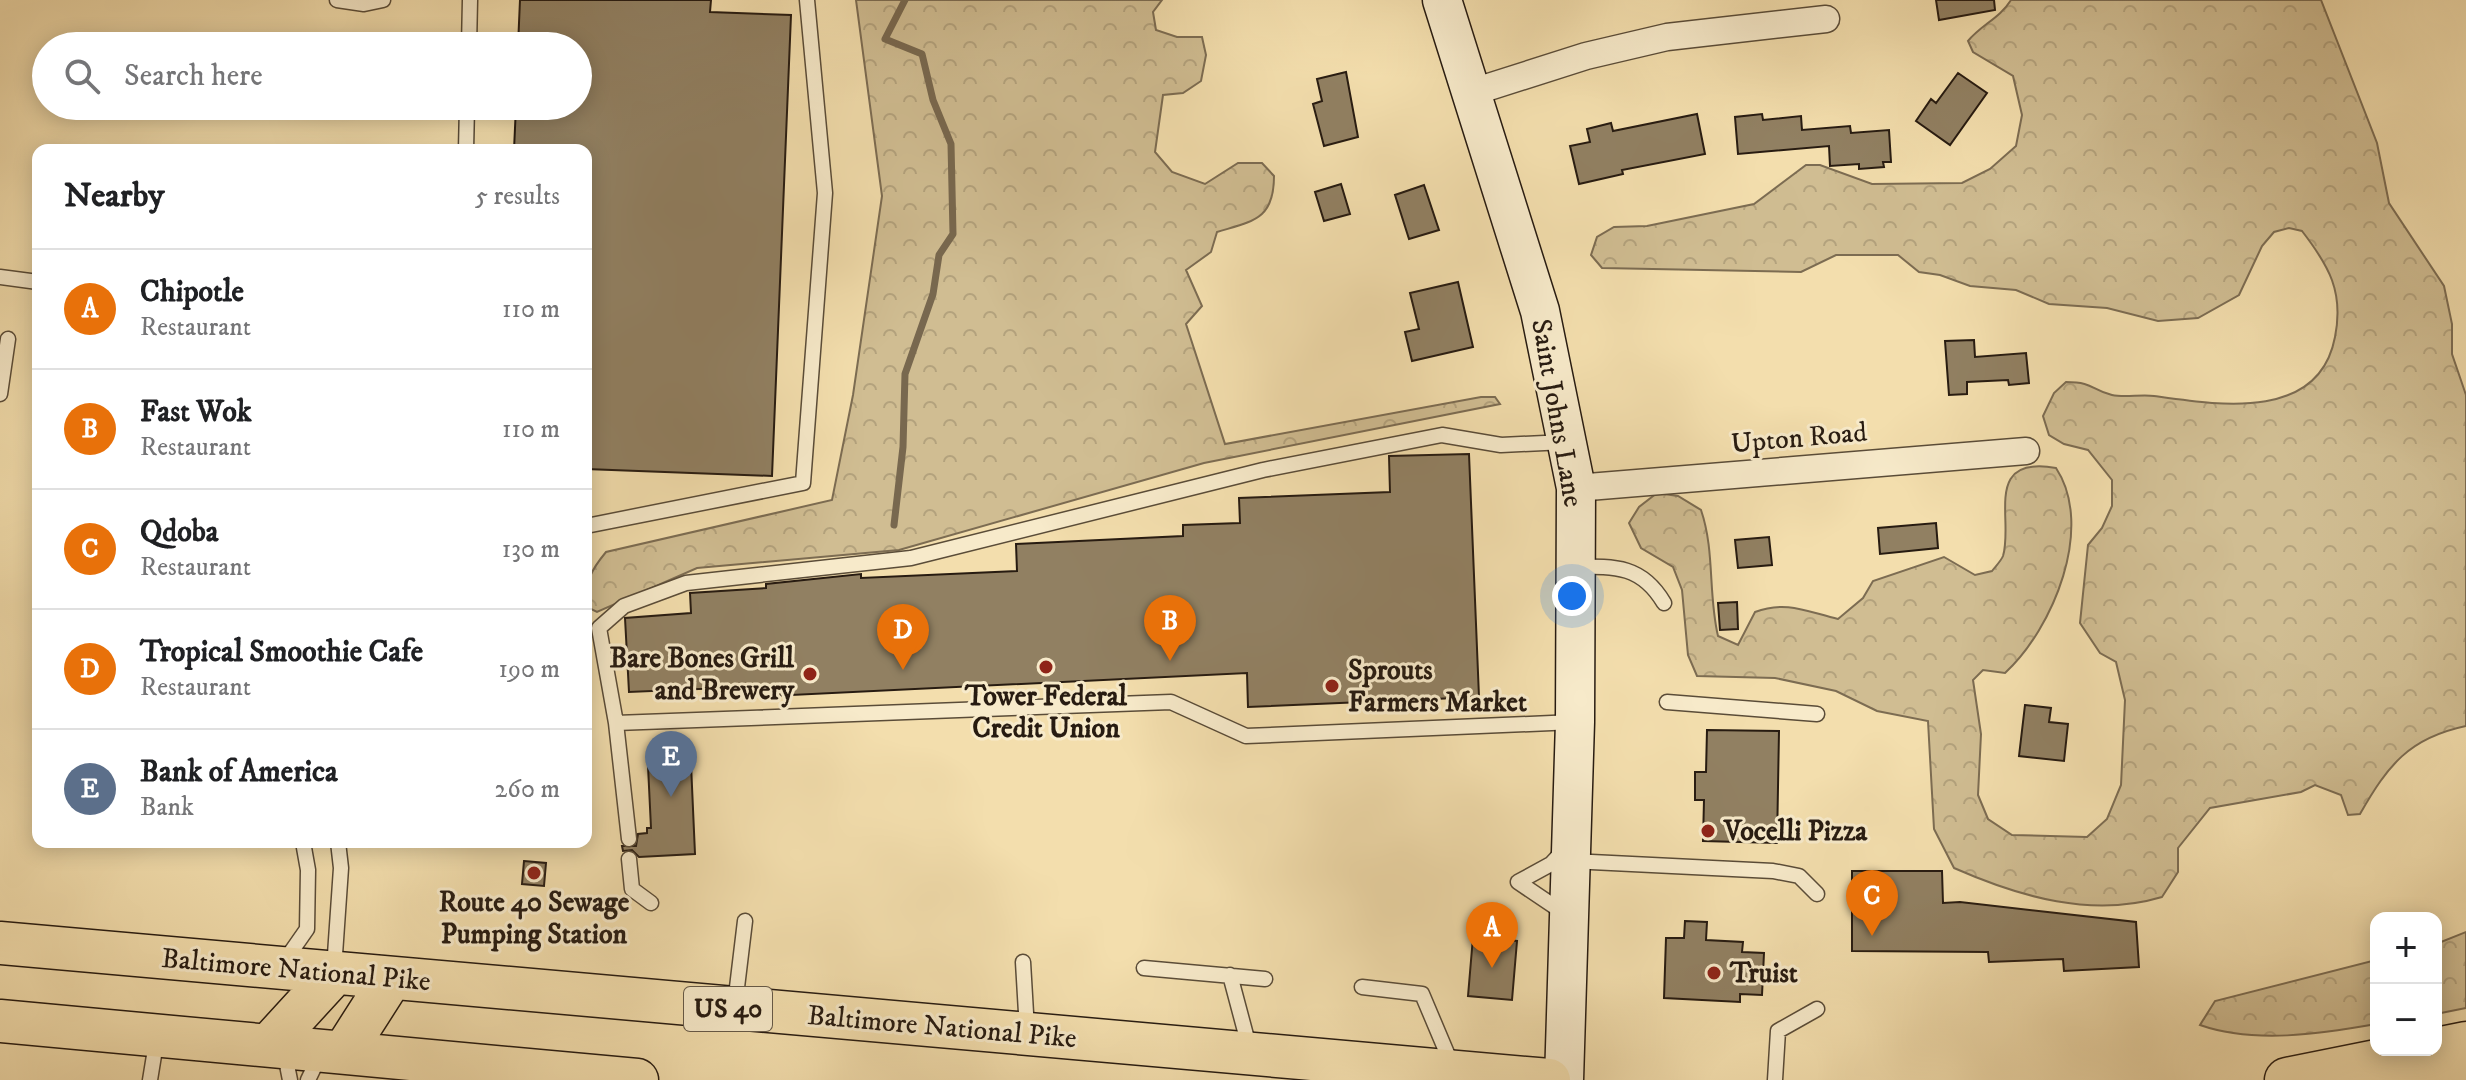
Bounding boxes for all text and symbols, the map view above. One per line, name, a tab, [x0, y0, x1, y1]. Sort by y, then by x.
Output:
search box	[32, 32, 592, 120]
icon: search	[60, 54, 104, 98]
text: Search here	[124, 58, 263, 95]
text: Nearby	[64, 175, 165, 217]
text: 5 results	[475, 180, 560, 213]
text: Chipotle	[140, 274, 244, 311]
text: A	[82, 293, 98, 326]
text: 110 m	[502, 293, 560, 326]
text: Restaurant	[140, 311, 251, 344]
street label: Saint Johns Lane	[1523, 316, 1591, 510]
text: Fast Wok	[140, 394, 252, 431]
text: B	[82, 413, 98, 446]
text: 110 m	[502, 413, 560, 446]
street label: Upton Road	[1730, 415, 1868, 461]
text: Restaurant	[140, 431, 251, 464]
text: Qdoba	[140, 514, 219, 551]
text: C	[81, 533, 99, 566]
text: 130 m	[502, 533, 560, 566]
text: Restaurant	[140, 551, 251, 584]
your location	[1552, 576, 1592, 616]
pin: B	[1144, 595, 1196, 661]
pin: D	[877, 604, 929, 670]
text: Tropical Smoothie Cafe	[140, 634, 423, 671]
place label: Bare Bones Grill and Brewery	[610, 641, 795, 708]
text: D	[80, 653, 100, 686]
text: 190 m	[498, 653, 560, 686]
place label: Sprouts Farmers Market	[1348, 653, 1527, 720]
marker: Tower Federal Credit Union	[1037, 658, 1055, 676]
marker: Bare Bones Grill and Brewery	[801, 665, 819, 683]
text: Restaurant	[140, 671, 251, 704]
marker: Sprouts Farmers Market	[1323, 677, 1341, 695]
place label: Tower Federal Credit Union	[964, 679, 1128, 746]
pin: E	[645, 731, 697, 797]
text: Bank of America	[140, 754, 338, 791]
text: E	[81, 773, 99, 806]
text: 260 m	[495, 773, 560, 806]
text: Bank	[140, 791, 194, 824]
place label: Vocelli Pizza	[1723, 814, 1868, 849]
marker: Vocelli Pizza	[1699, 822, 1717, 840]
marker: Route 40 Sewage Pumping Station	[525, 864, 543, 882]
pin: C	[1846, 870, 1898, 936]
place label: Route 40 Sewage Pumping Station	[439, 885, 630, 952]
pin: A	[1466, 902, 1518, 968]
map controls	[2370, 912, 2442, 1056]
button: +	[2370, 912, 2442, 984]
street label: Baltimore National Pike	[160, 941, 432, 999]
place label: Truist	[1729, 956, 1798, 991]
marker: Truist	[1705, 964, 1723, 982]
button: −	[2370, 984, 2442, 1056]
road number: US 40	[684, 987, 772, 1031]
street label: Baltimore National Pike	[806, 998, 1078, 1056]

